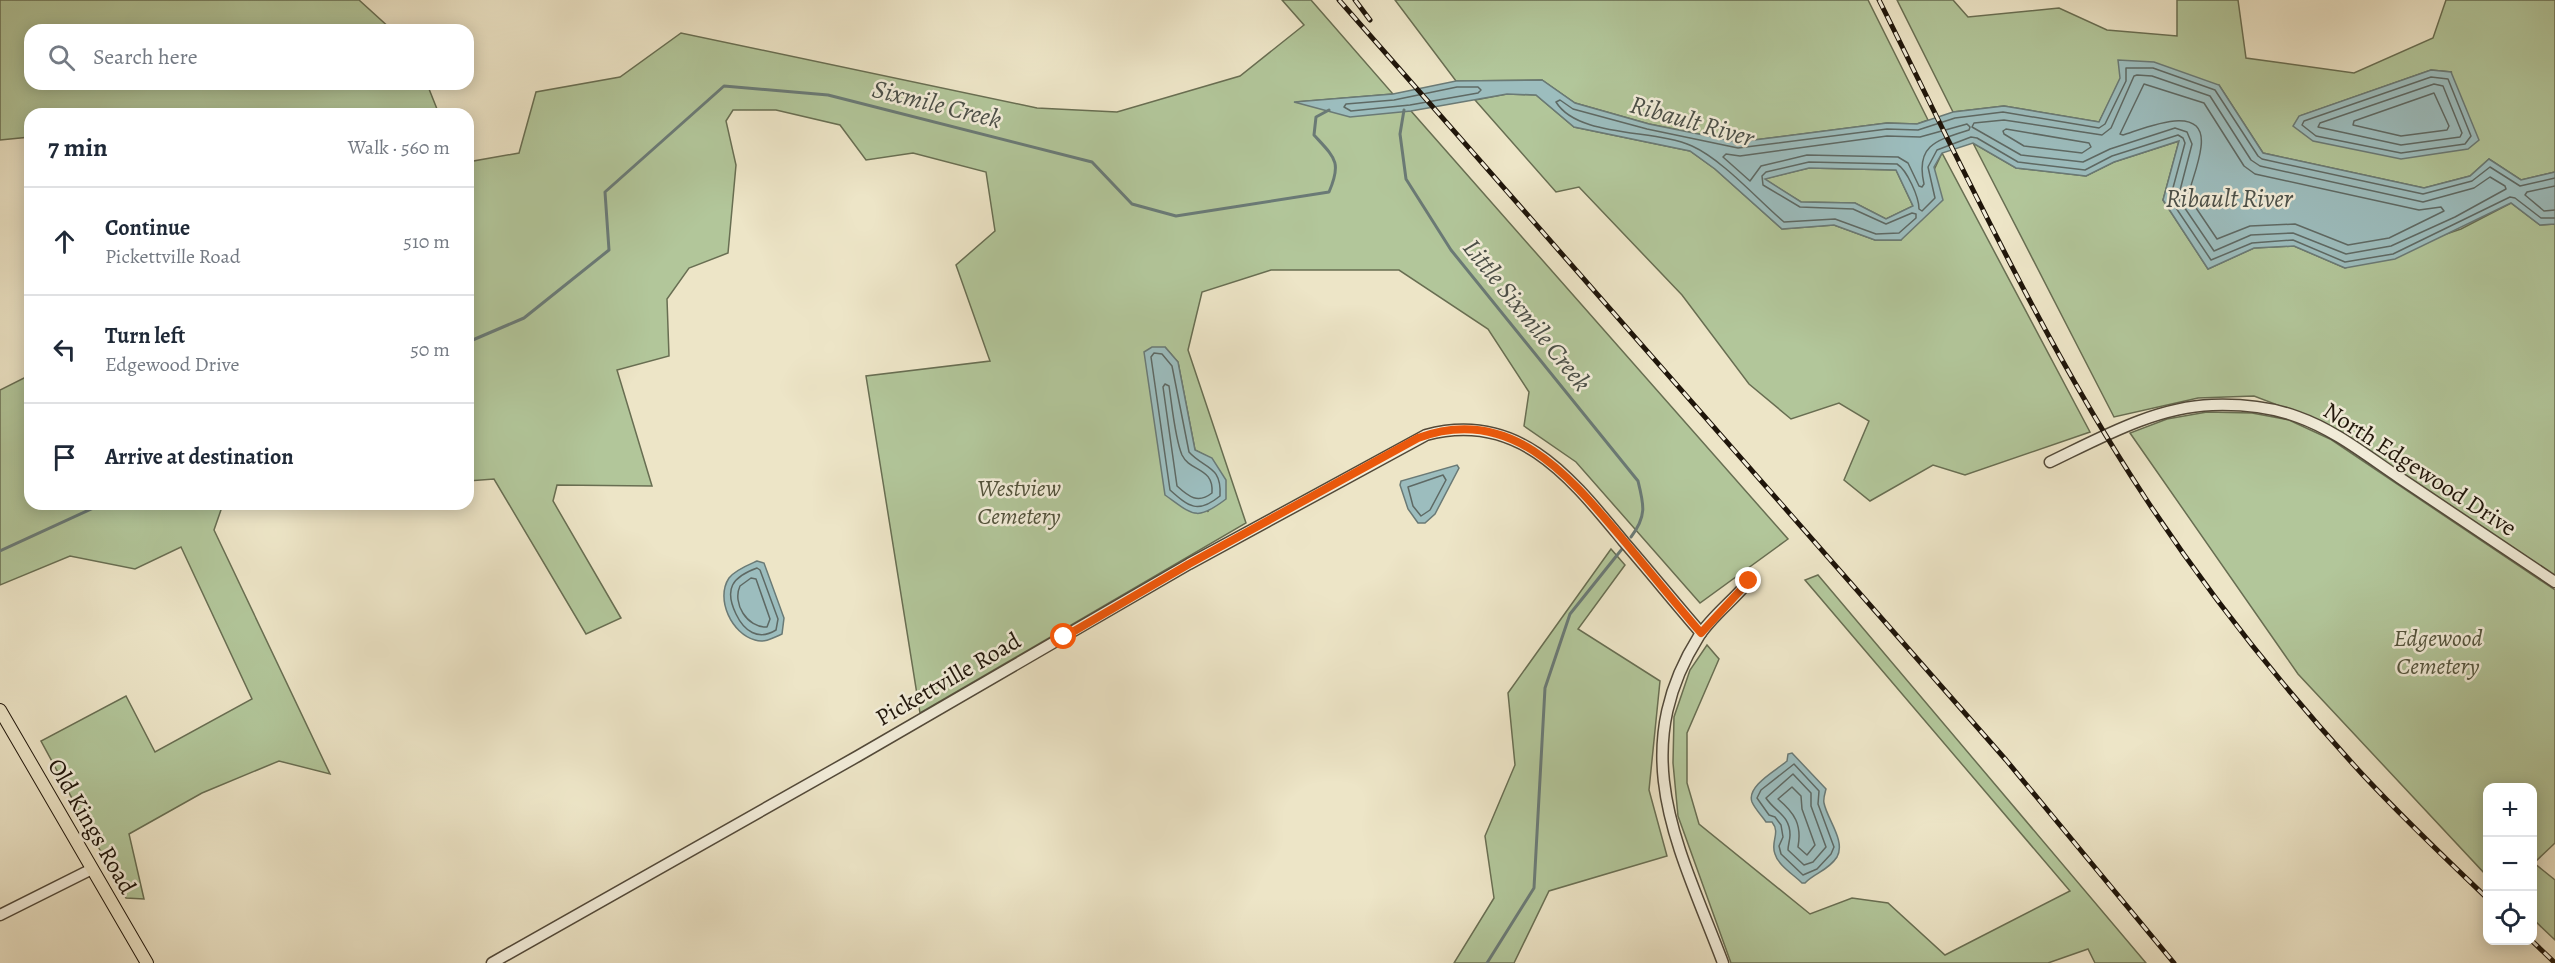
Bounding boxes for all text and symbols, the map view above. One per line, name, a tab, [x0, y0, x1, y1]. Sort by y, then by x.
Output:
search box	[24, 24, 474, 90]
icon: search	[45, 41, 78, 74]
text: Search here	[93, 42, 198, 72]
water label: Sixmile Creek	[869, 71, 1005, 137]
water label: Ribault River	[1626, 87, 1759, 156]
text: 7 min	[48, 130, 108, 165]
text: Walk · 560 m	[348, 134, 450, 161]
water label: Ribault River	[2165, 181, 2294, 216]
text: Continue	[105, 213, 190, 243]
icon: ahead	[48, 225, 81, 258]
text: 510 m	[403, 228, 450, 255]
water label: Little Sixmile Creek	[1455, 231, 1599, 399]
text: Pickettville Road	[105, 243, 241, 270]
text: Turn left	[105, 321, 185, 351]
icon: left	[48, 333, 81, 366]
text: 50 m	[410, 336, 450, 363]
text: Edgewood Drive	[105, 351, 239, 378]
street label: North Edgewood Drive	[2317, 394, 2523, 544]
icon: arrive	[48, 441, 81, 474]
text: Arrive at destination	[105, 442, 294, 472]
park label: Westview Cemetery	[977, 472, 1061, 532]
route end	[1735, 567, 1761, 593]
park label: Edgewood Cemetery	[2393, 622, 2483, 682]
route start	[1050, 623, 1076, 649]
street label: Pickettville Road	[870, 624, 1027, 734]
street label: Old Kings Road	[40, 752, 144, 900]
map controls	[2483, 783, 2537, 945]
button: +	[2483, 783, 2537, 837]
button: −	[2483, 837, 2537, 891]
button: locate	[2483, 891, 2537, 945]

